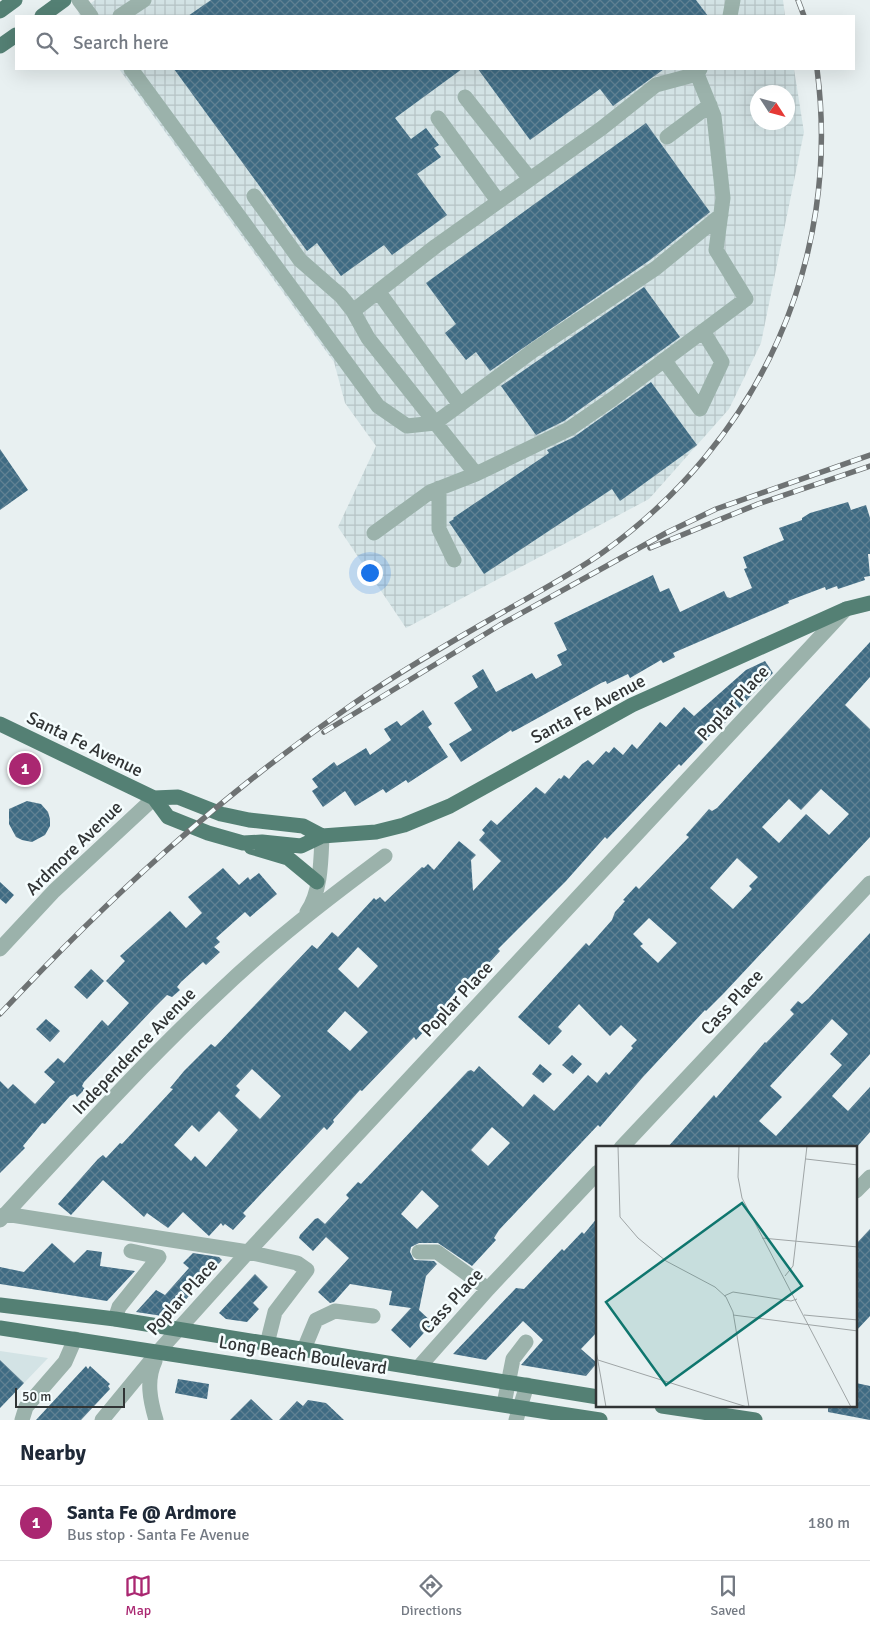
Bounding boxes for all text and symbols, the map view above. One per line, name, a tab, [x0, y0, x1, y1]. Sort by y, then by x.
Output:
search box	[15, 15, 855, 70]
icon: search	[33, 29, 61, 57]
text: Search here	[73, 31, 169, 55]
north arrow	[750, 85, 795, 130]
your location	[357, 560, 383, 586]
street label: Poplar Place	[692, 661, 774, 745]
street label: Santa Fe Avenue	[527, 670, 649, 748]
street label: Santa Fe Avenue	[23, 706, 147, 782]
pin: 1	[9, 750, 41, 788]
street label: Ardmore Avenue	[21, 796, 127, 900]
street label: Poplar Place	[416, 957, 498, 1041]
street label: Cass Place	[696, 965, 768, 1039]
street label: Independence Avenue	[68, 983, 200, 1119]
inset map	[596, 1146, 858, 1408]
street label: Poplar Place	[142, 1254, 222, 1340]
street label: Cass Place	[416, 1264, 488, 1338]
street label: Long Beach Boulevard	[217, 1331, 389, 1379]
scale bar	[15, 1385, 125, 1408]
text: 50 m	[22, 1388, 51, 1405]
text: Nearby	[20, 1440, 86, 1466]
text: Santa Fe @ Ardmore	[67, 1501, 236, 1525]
text: 1	[32, 1513, 40, 1533]
text: 180 m	[808, 1513, 850, 1533]
text: Bus stop · Santa Fe Avenue	[67, 1525, 250, 1545]
tab: Map	[124, 1572, 152, 1619]
tab: Directions	[401, 1572, 462, 1619]
tab: Saved	[710, 1572, 746, 1619]

